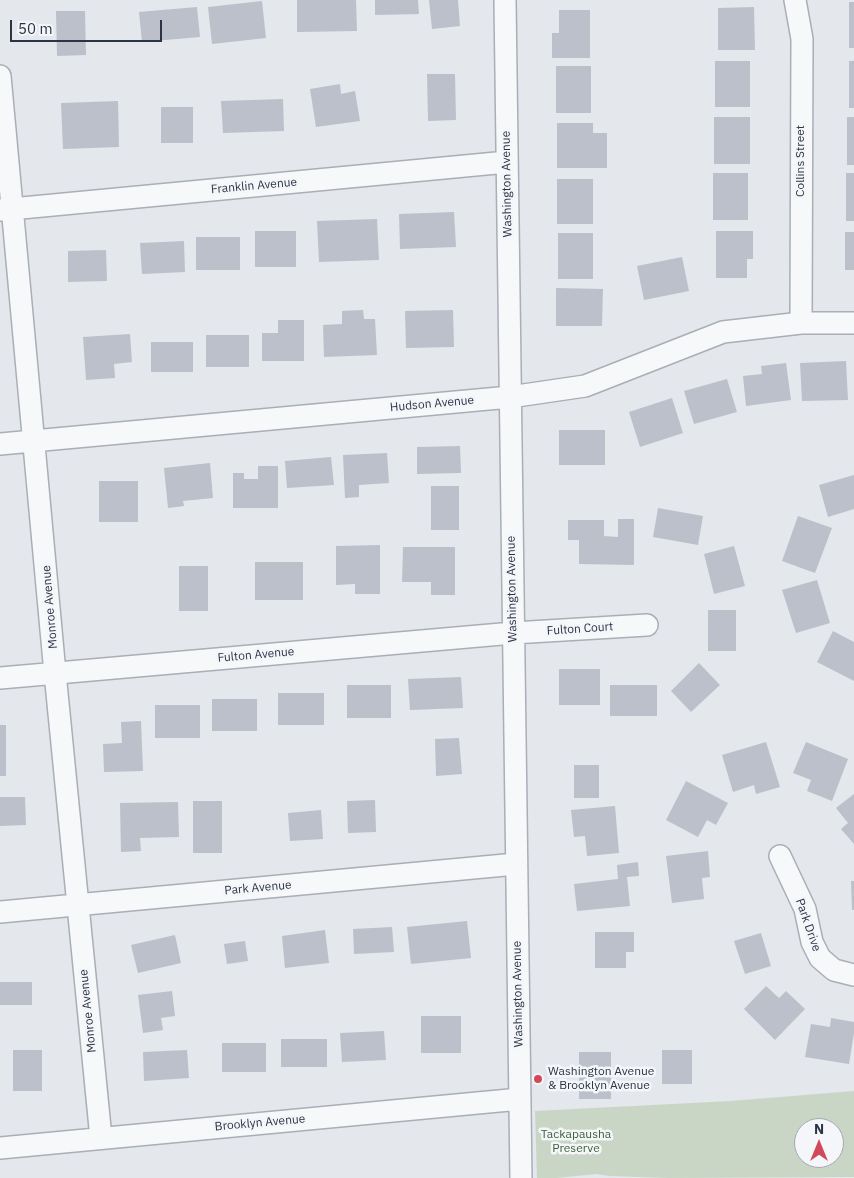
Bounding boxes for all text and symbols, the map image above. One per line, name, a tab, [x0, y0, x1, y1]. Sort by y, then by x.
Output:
scale bar	[12, 10, 165, 42]
text: 50 m	[18, 19, 53, 38]
street label: Collins Street	[794, 125, 808, 197]
street label: Washington Avenue	[499, 131, 515, 237]
street label: Franklin Avenue	[210, 175, 298, 197]
street label: Hudson Avenue	[389, 393, 475, 415]
street label: Washington Avenue	[504, 536, 520, 642]
street label: Monroe Avenue	[39, 565, 61, 649]
street label: Fulton Court	[546, 619, 614, 639]
street label: Fulton Avenue	[217, 644, 295, 666]
street label: Park Avenue	[224, 878, 292, 898]
street label: Park Drive	[792, 897, 824, 953]
street label: Washington Avenue	[510, 941, 526, 1047]
street label: Monroe Avenue	[76, 969, 100, 1053]
place label: Washington Avenue & Brooklyn Avenue	[548, 1065, 654, 1093]
marker: Washington Avenue & Brooklyn Avenue	[532, 1073, 544, 1085]
street label: Brooklyn Avenue	[214, 1112, 306, 1134]
north arrow	[794, 1118, 844, 1168]
text: N	[814, 1120, 824, 1138]
park label: Tackapausha Preserve	[541, 1128, 611, 1156]

